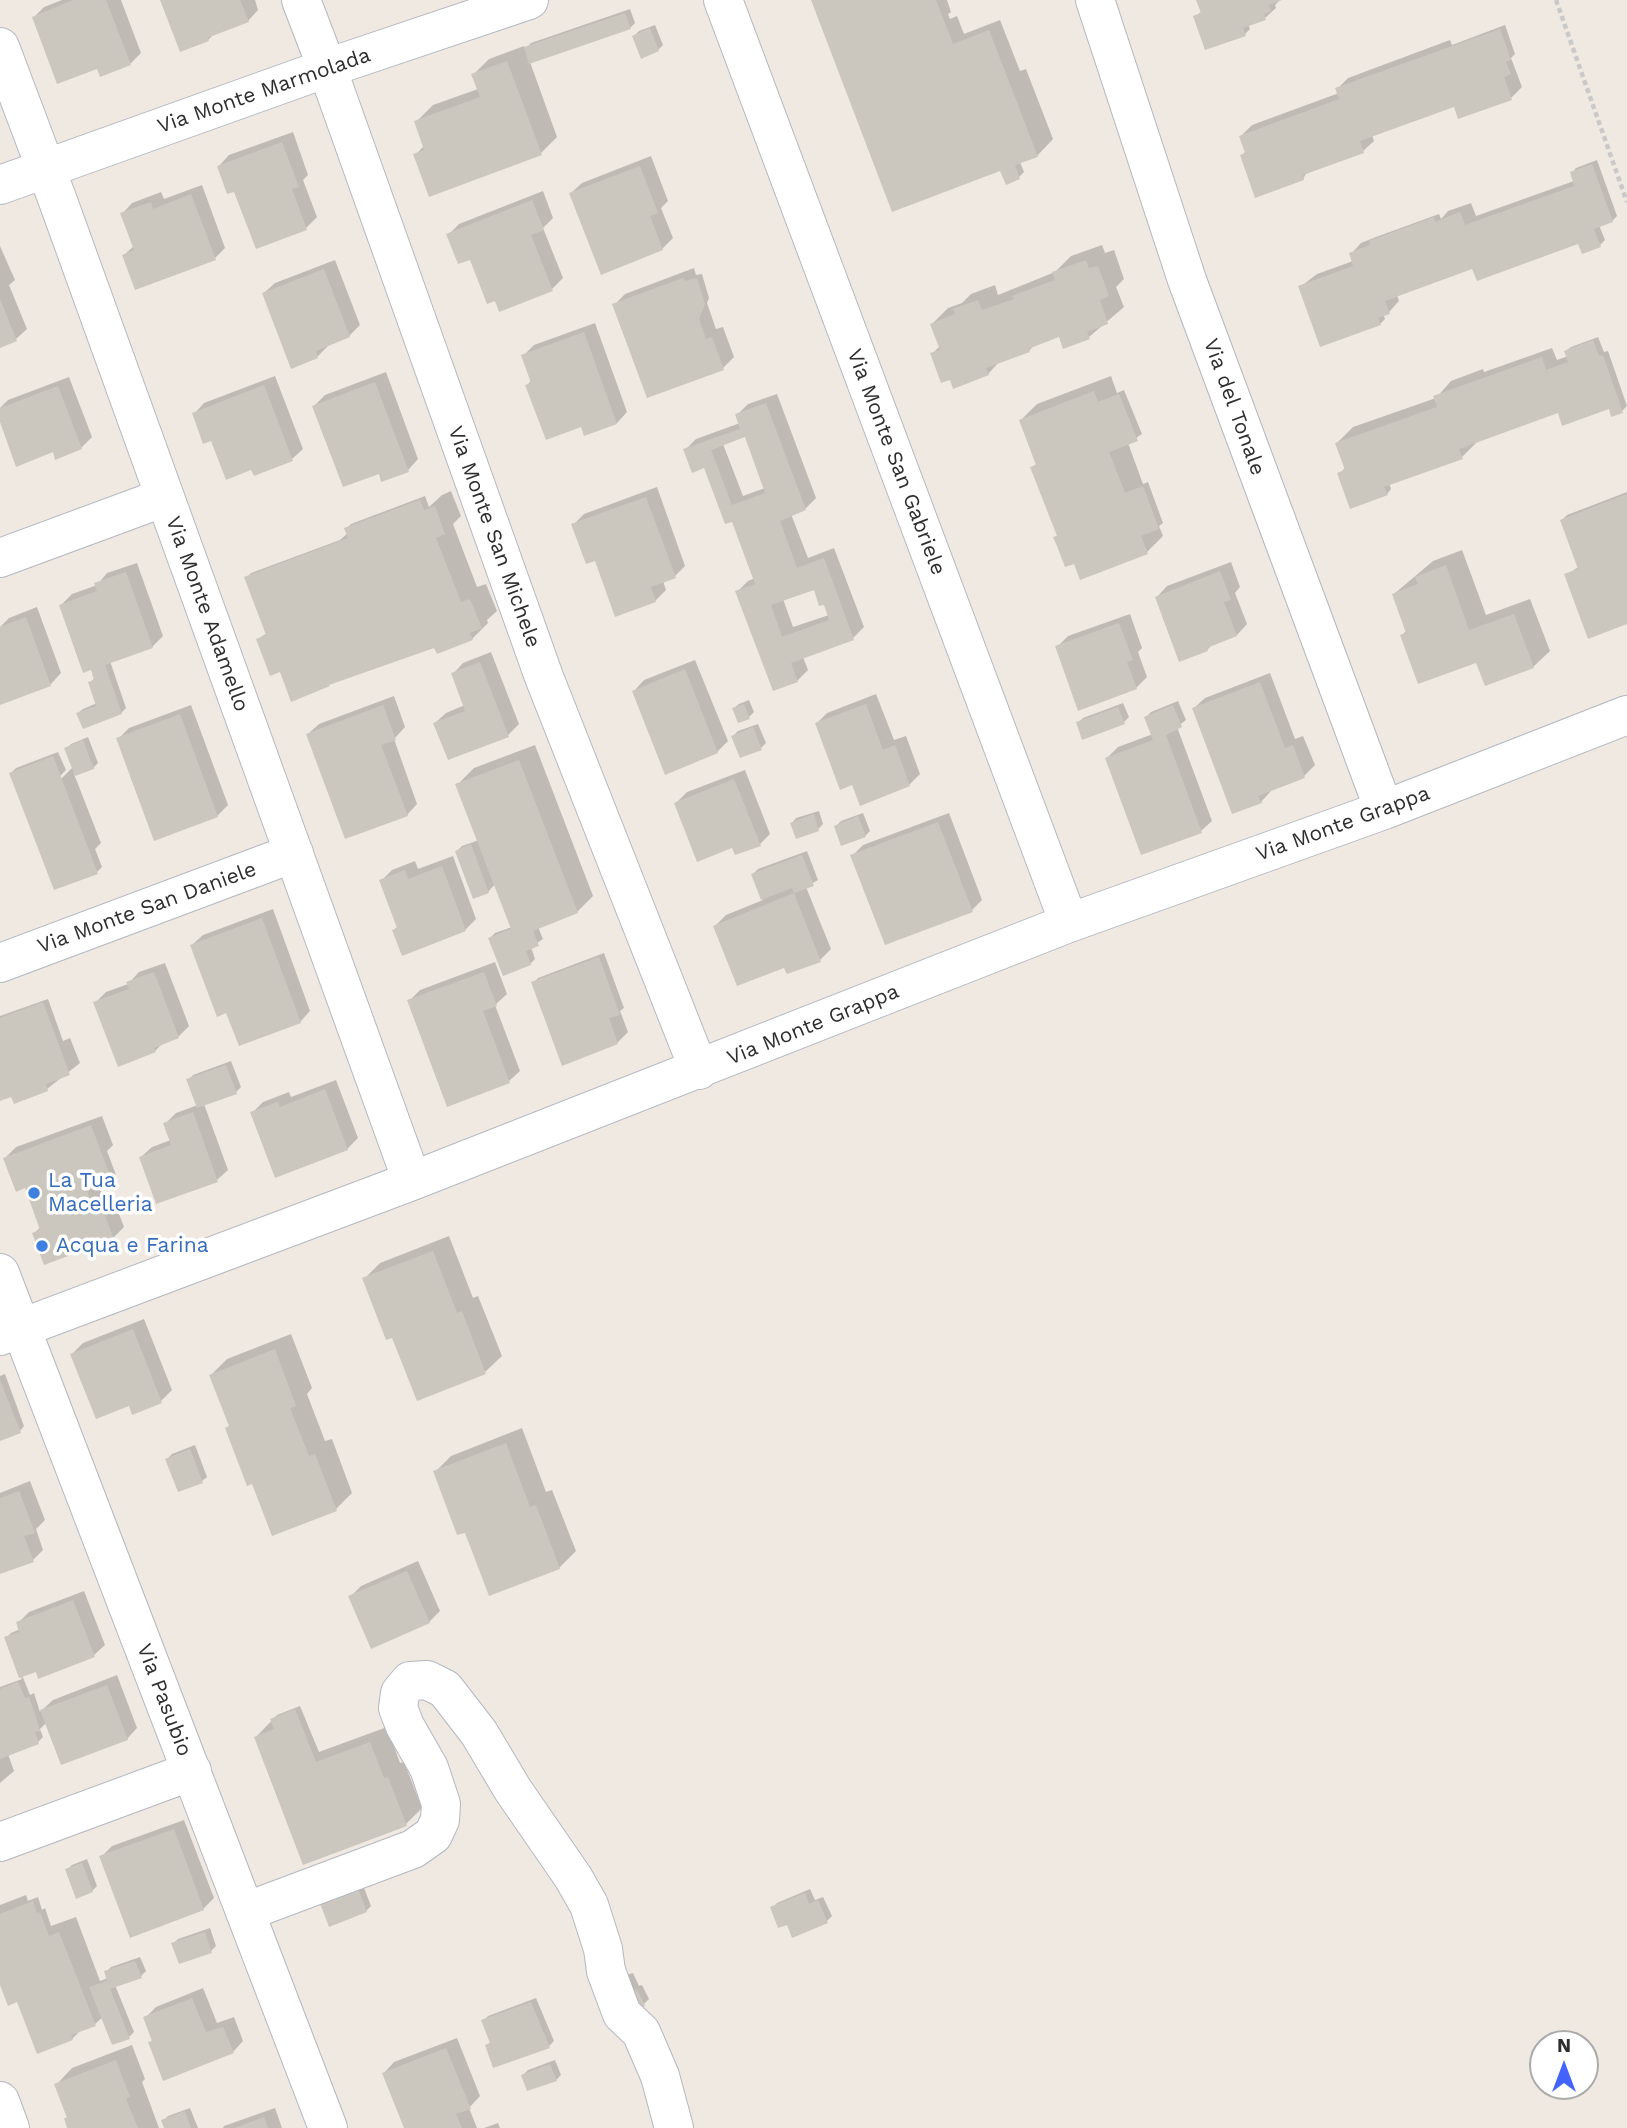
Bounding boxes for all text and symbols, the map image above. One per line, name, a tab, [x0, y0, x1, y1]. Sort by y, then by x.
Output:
street label: Via Monte Marmolada	[154, 43, 374, 139]
street label: Via del Tonale	[1198, 335, 1270, 479]
street label: Via Monte San Gabriele	[841, 345, 951, 579]
street label: Via Monte San Michele	[442, 423, 546, 651]
street label: Via Monte Adamello	[160, 513, 254, 715]
street label: Via Monte Grappa	[1253, 781, 1433, 867]
street label: Via Monte San Daniele	[34, 857, 260, 959]
street label: Via Monte Grappa	[723, 979, 903, 1071]
place label: La Tua Macelleria	[48, 1168, 153, 1218]
marker: La Tua Macelleria	[26, 1185, 42, 1201]
place label: Acqua e Farina	[56, 1233, 209, 1259]
marker: Acqua e Farina	[34, 1238, 50, 1254]
street label: Via Pasubio	[131, 1640, 197, 1760]
north arrow	[1529, 2030, 1599, 2100]
text: N	[1557, 2034, 1571, 2057]

